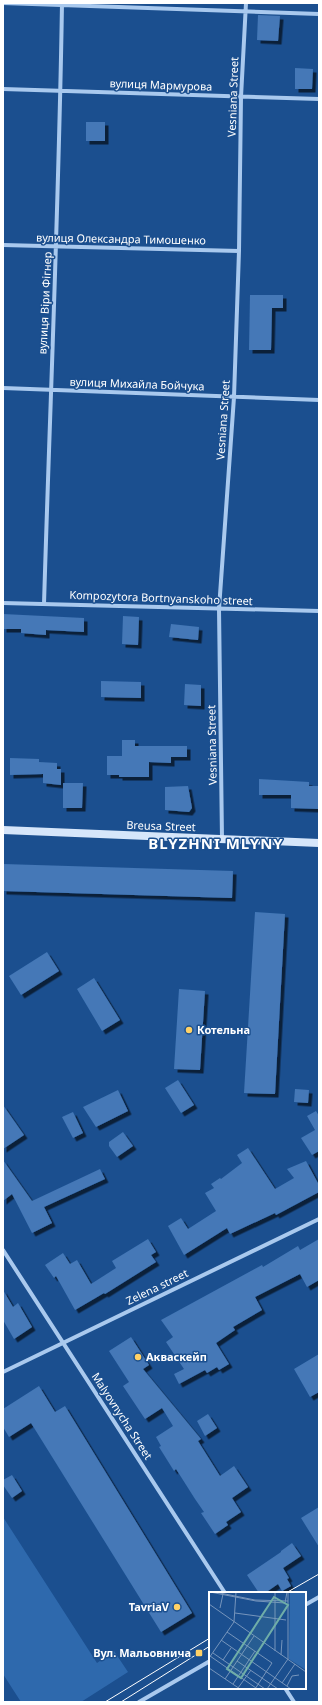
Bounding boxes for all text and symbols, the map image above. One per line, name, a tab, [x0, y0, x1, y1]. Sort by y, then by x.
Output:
street label: Vesniana Street	[224, 57, 241, 137]
street label: вулиця Мармурова	[109, 75, 213, 94]
street label: вулиця Олександра Тимошенко	[36, 230, 206, 247]
street label: вулиця Віри Фігнер	[34, 251, 55, 355]
street label: вулиця Михайла Бойчука	[69, 374, 205, 393]
street label: Vesniana Street	[212, 379, 233, 460]
street label: Kompozytora Bortnyanskoho street	[69, 587, 253, 608]
street label: Vesniana Street	[203, 705, 220, 785]
street label: Breusa Street	[126, 817, 196, 834]
district label: BLYZHNI MLYNY	[148, 833, 284, 853]
place label: Котельна	[197, 1022, 250, 1037]
marker: Котельна	[184, 1025, 194, 1035]
street label: Zelena street	[123, 1265, 190, 1308]
place label: Акваскейп	[146, 1349, 207, 1364]
marker: Акваскейп	[133, 1352, 143, 1362]
street label: Malyovnycha Street	[89, 1369, 156, 1462]
inset map	[209, 1592, 306, 1689]
place label: TavriaV	[129, 1599, 170, 1614]
marker: TavriaV	[172, 1602, 182, 1612]
place label: Вул. Мальовнича	[93, 1645, 191, 1660]
marker: Вул. Мальовнича	[194, 1648, 204, 1658]

